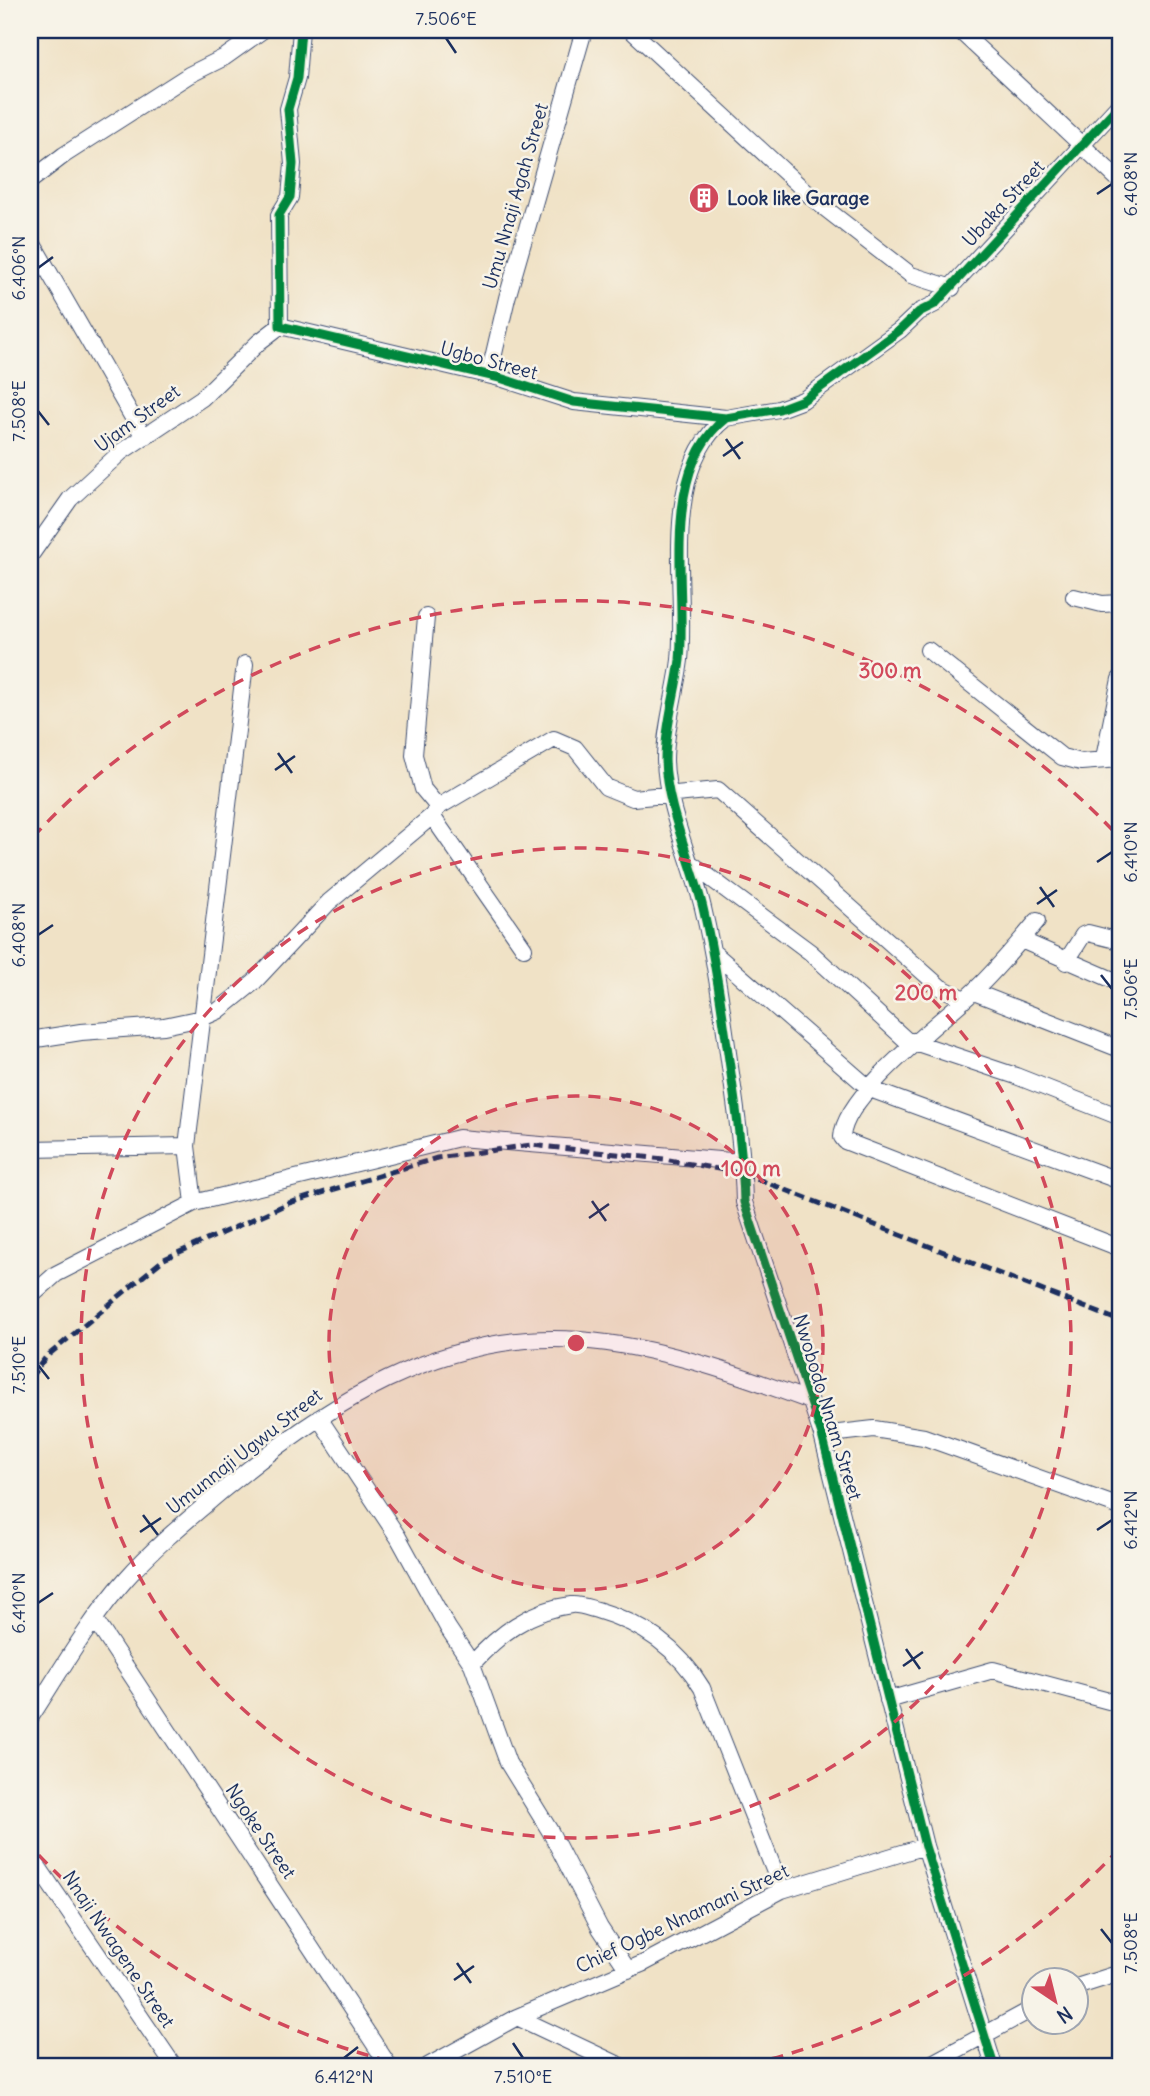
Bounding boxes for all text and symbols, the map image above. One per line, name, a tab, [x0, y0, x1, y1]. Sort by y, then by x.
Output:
text: 7.506°E	[415, 7, 477, 30]
street label: Umu Nnaji Agah Street	[477, 100, 553, 292]
text: 6.408°N	[1119, 152, 1142, 216]
street label: Ubaka Street	[957, 155, 1049, 251]
building icon: Look like Garage	[687, 181, 721, 215]
place label: Look like Garage	[727, 186, 869, 210]
text: 6.406°N	[7, 236, 30, 300]
street label: Ugbo Street	[438, 335, 540, 385]
street label: Ujam Street	[90, 379, 184, 457]
text: 7.508°E	[7, 380, 30, 442]
text: 300 m	[859, 657, 922, 684]
text: 6.410°N	[1119, 821, 1142, 883]
text: 6.408°N	[7, 903, 30, 967]
text: 7.506°E	[1119, 958, 1142, 1020]
text: 200 m	[895, 979, 958, 1006]
text: 100 m	[721, 1155, 781, 1182]
street label: Nwobodo Nnam Street	[788, 1311, 868, 1503]
centre of rings	[564, 1331, 588, 1355]
text: 7.510°E	[7, 1336, 30, 1394]
street label: Umunnaji Ugwu Street	[161, 1383, 327, 1519]
text: 6.412°N	[1119, 1490, 1142, 1550]
text: 6.410°N	[7, 1572, 30, 1634]
street label: Ngoke Street	[220, 1779, 302, 1883]
street label: Chief Ogbe Nnamani Street	[572, 1858, 792, 1978]
street label: Nnaji Nwagene Street	[58, 1866, 180, 2032]
text: 7.508°E	[1119, 1912, 1142, 1974]
north arrow	[1020, 1966, 1090, 2036]
text: N	[1052, 2001, 1077, 2029]
text: 6.412°N	[314, 2065, 374, 2088]
text: 7.510°E	[494, 2065, 552, 2088]

